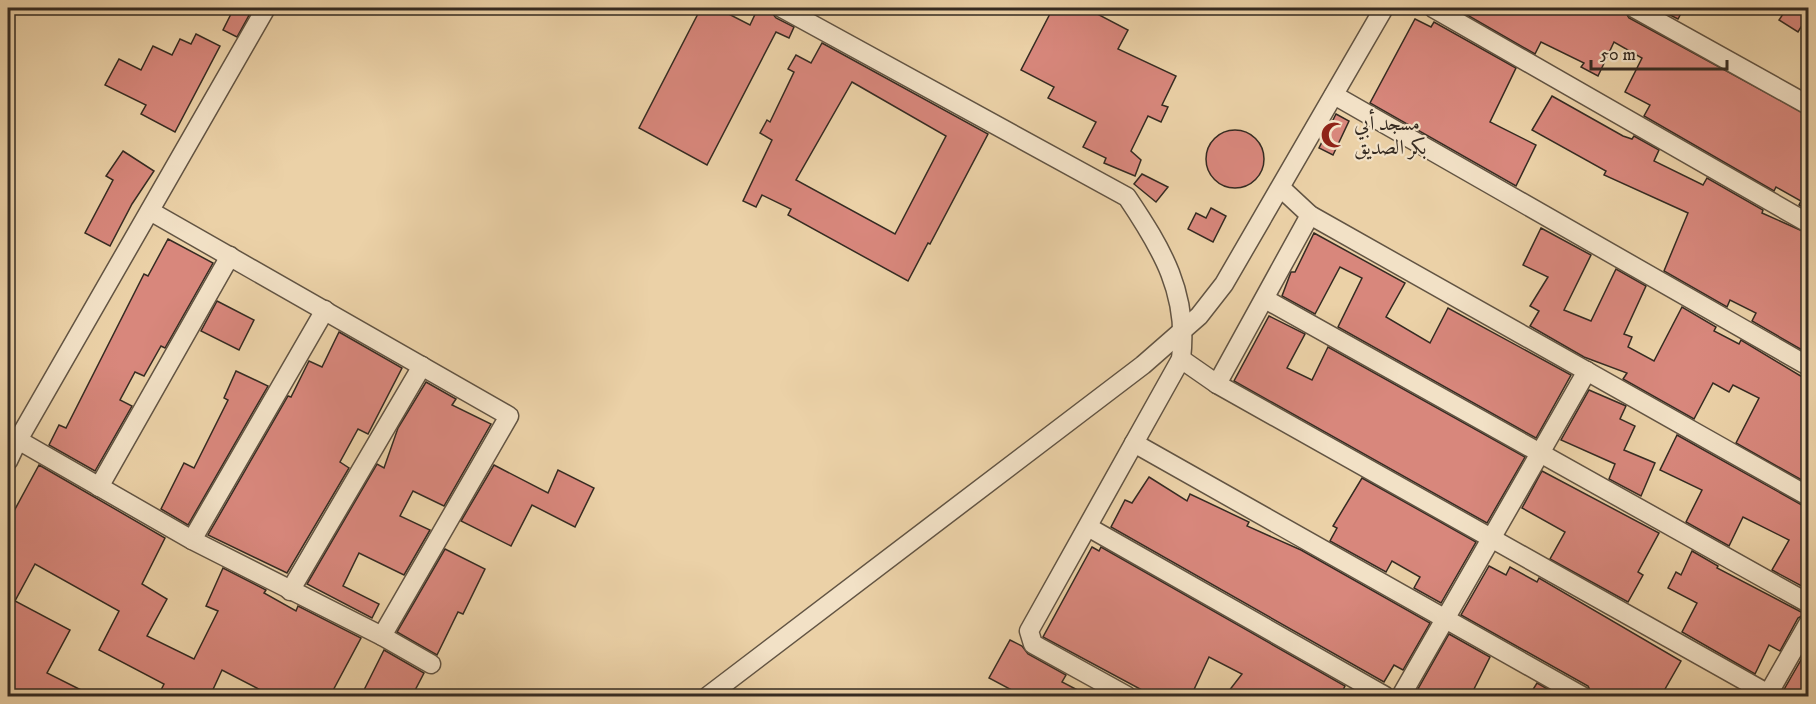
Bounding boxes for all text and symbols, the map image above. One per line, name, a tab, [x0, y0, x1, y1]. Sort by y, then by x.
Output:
scale bar	[1591, 33, 1728, 71]
text: 50 m	[1600, 44, 1636, 66]
place label: مسجد أبي بكر الصديق	[1354, 108, 1426, 161]
mosque icon: مسجد أبي بكر الصديق	[1319, 120, 1349, 150]

